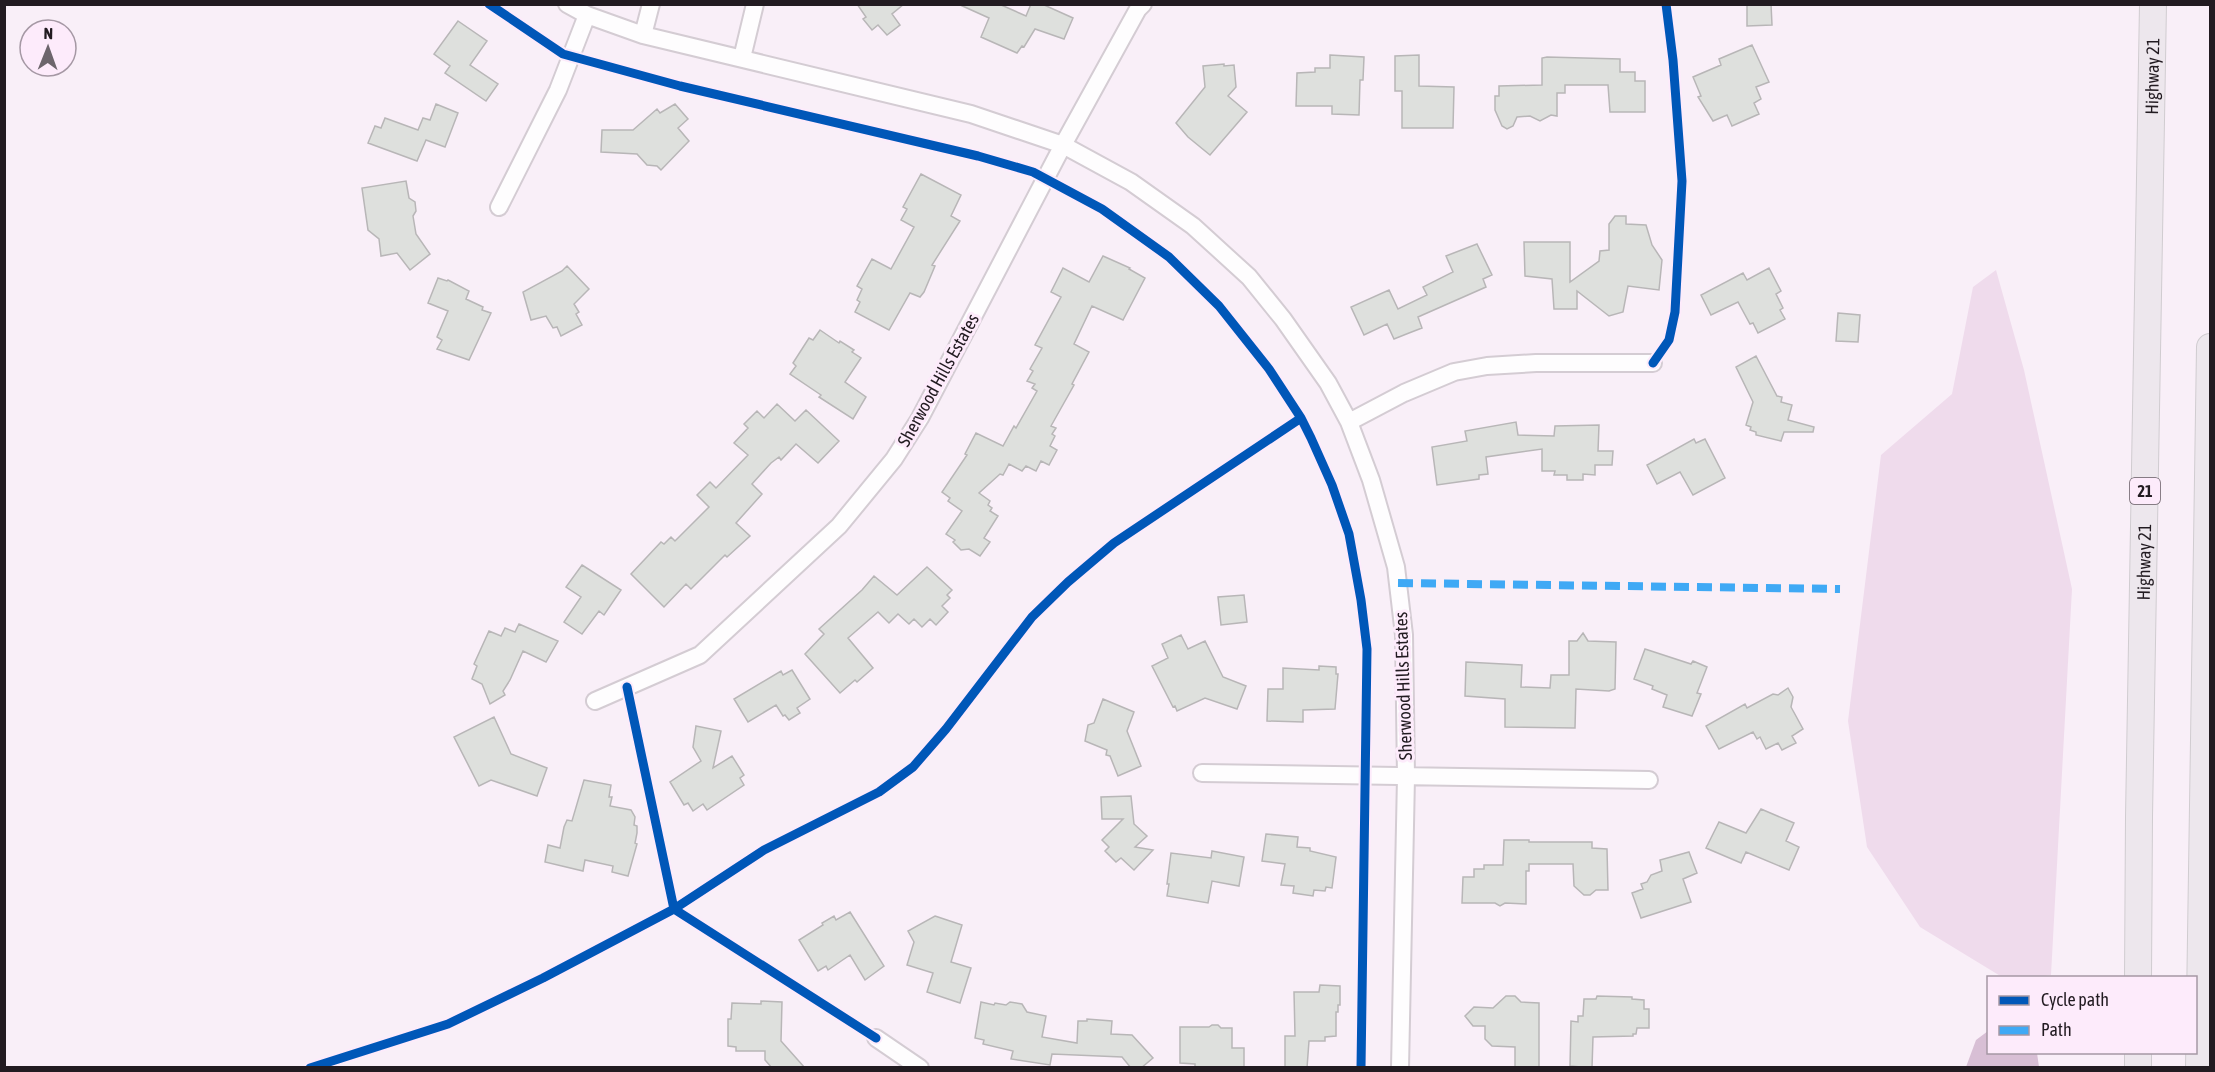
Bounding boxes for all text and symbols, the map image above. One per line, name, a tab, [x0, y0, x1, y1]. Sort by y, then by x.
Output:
north arrow	[18, 18, 78, 78]
text: N	[43, 24, 53, 42]
street label: Highway 21	[2141, 38, 2163, 115]
street label: Sherwood Hills Estates	[893, 310, 983, 450]
road number: 21	[2130, 478, 2160, 504]
street label: Highway 21	[2132, 523, 2155, 601]
street label: Sherwood Hills Estates	[1390, 612, 1416, 760]
legend	[1987, 976, 2197, 1054]
text: Cycle path	[2041, 989, 2109, 1010]
text: Path	[2041, 1019, 2072, 1040]

